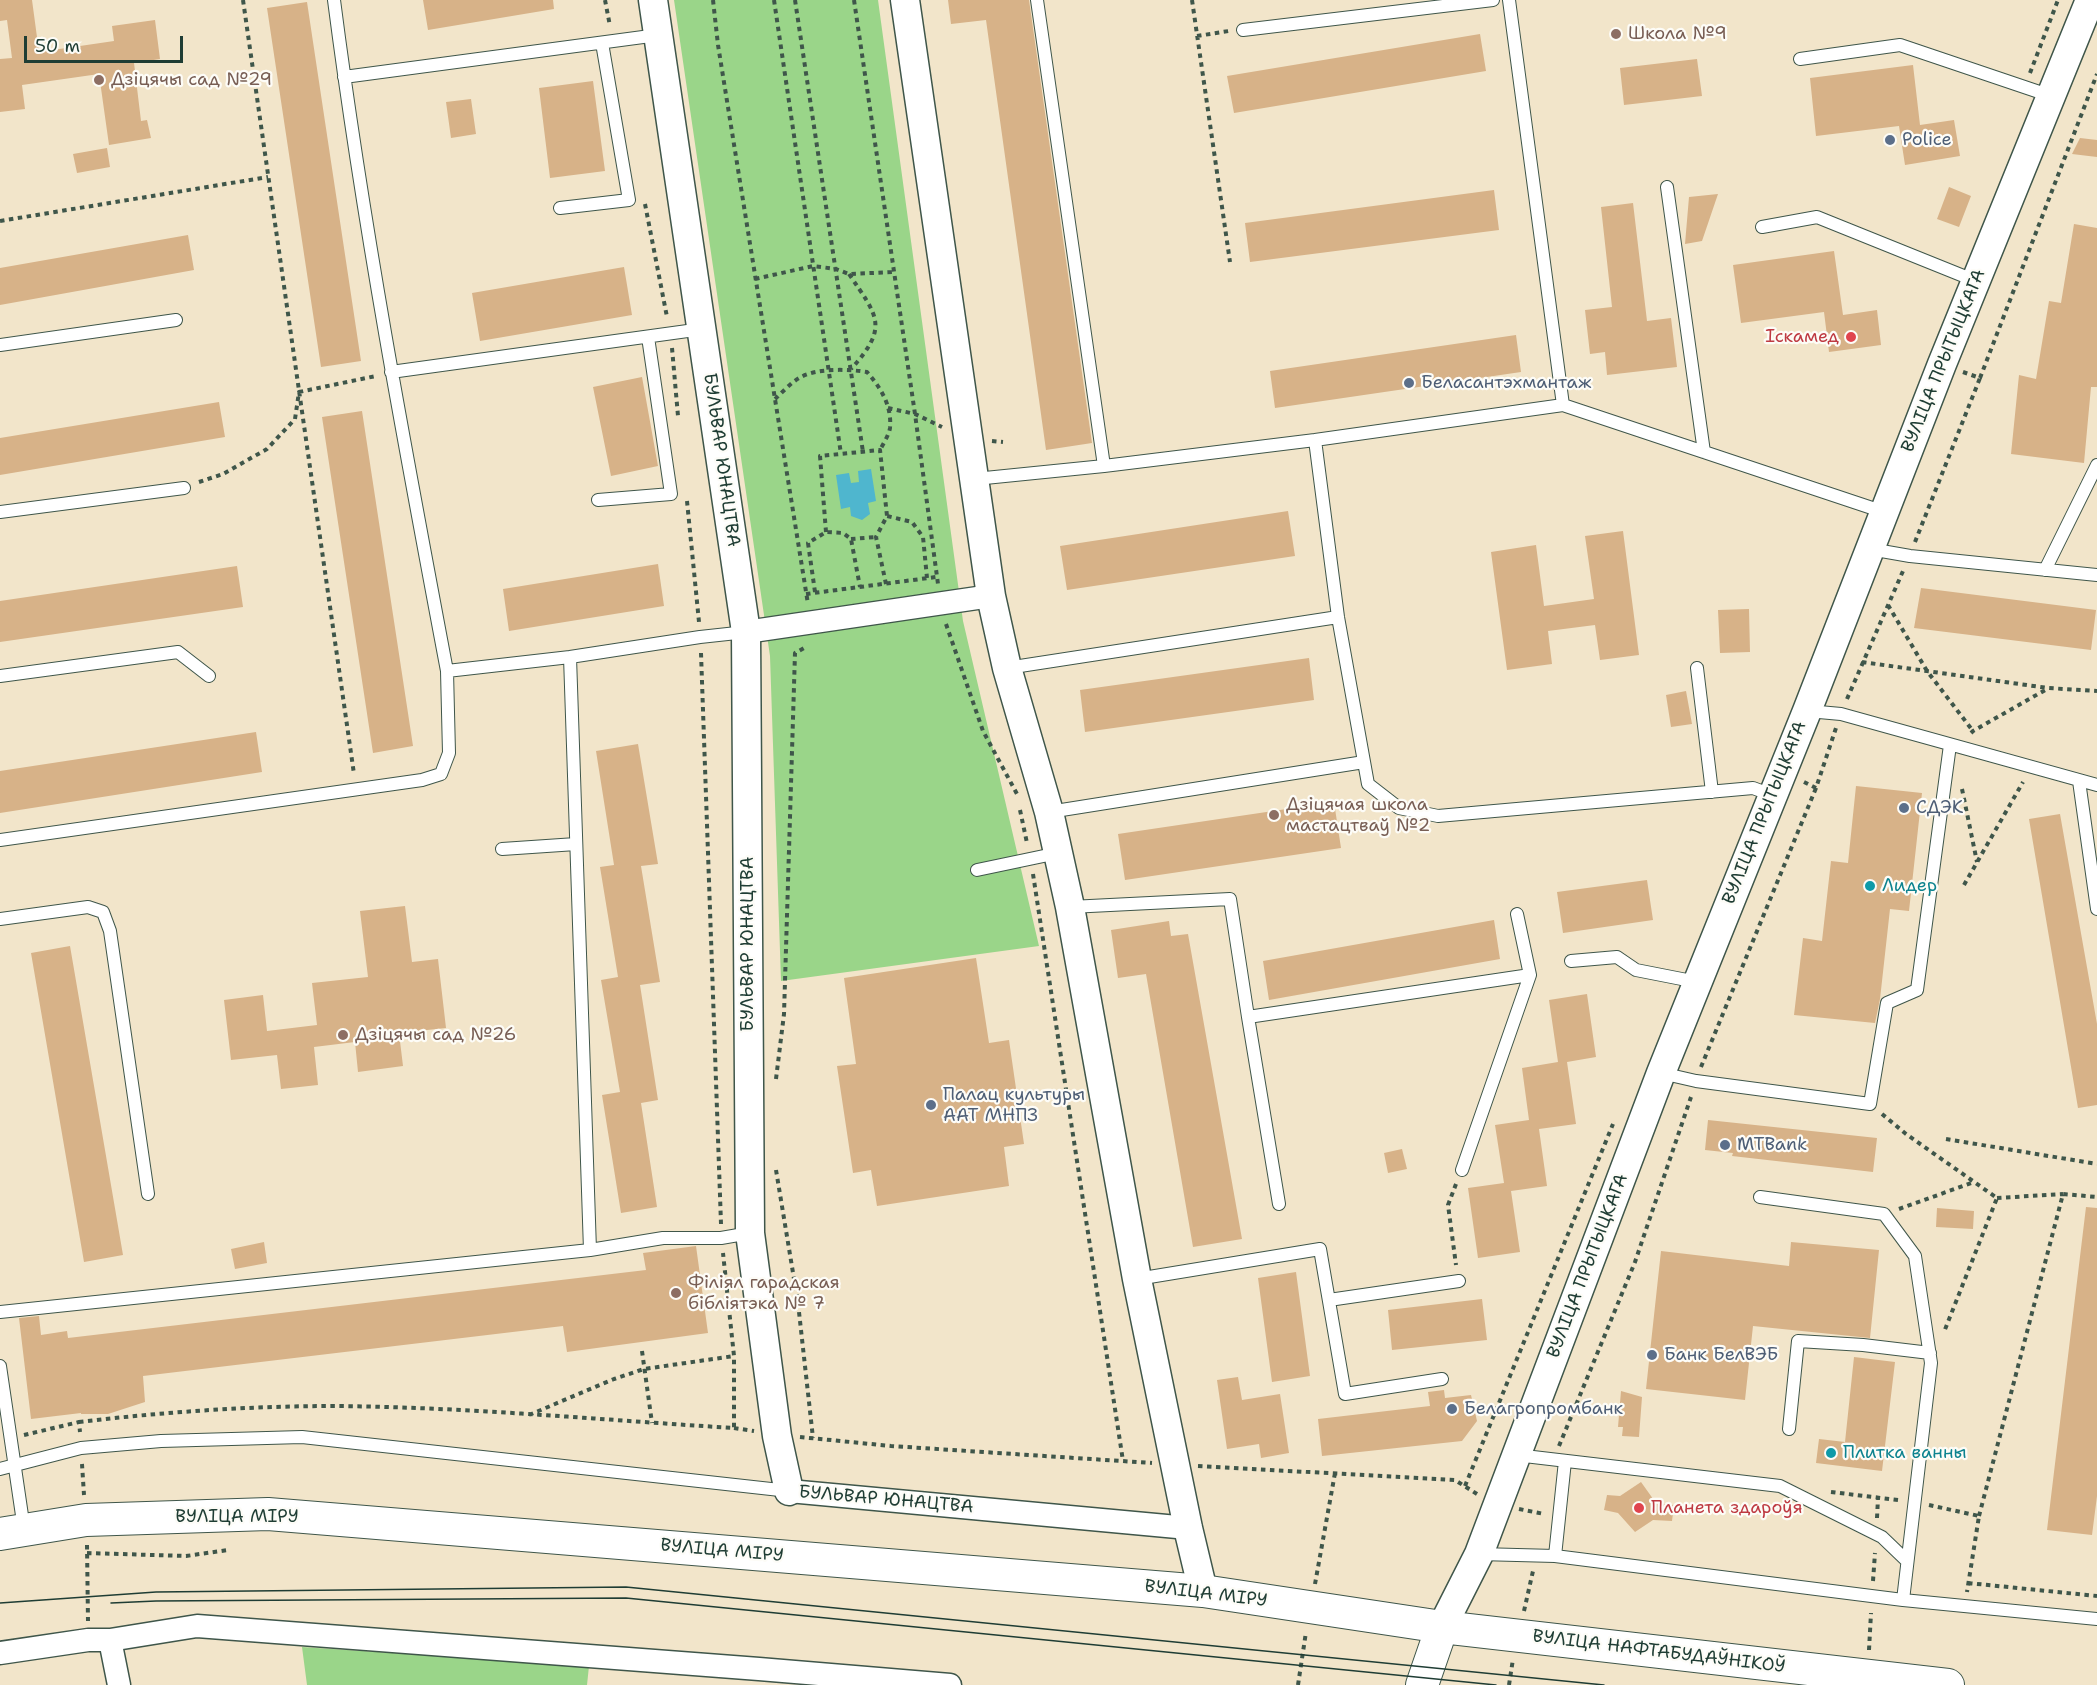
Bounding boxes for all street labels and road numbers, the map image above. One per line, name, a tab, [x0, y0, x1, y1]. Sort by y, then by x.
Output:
street label: ВУЛІЦА ПРЫТЫЦКАГА	[1897, 266, 1991, 456]
street label: БУЛЬВАР ЮНАЦТВА	[698, 372, 744, 548]
street label: ВУЛІЦА ПРЫТЫЦКАГА	[1718, 718, 1812, 908]
street label: БУЛЬВАР ЮНАЦТВА	[737, 856, 759, 1032]
street label: ВУЛІЦА ПРЫТЫЦКАГА	[1543, 1171, 1633, 1361]
street label: БУЛЬВАР ЮНАЦТВА	[798, 1482, 974, 1518]
street label: ВУЛІЦА МІРУ	[175, 1506, 299, 1528]
street label: ВУЛІЦА МІРУ	[659, 1535, 785, 1567]
street label: ВУЛІЦА МІРУ	[1143, 1576, 1269, 1612]
street label: ВУЛІЦА НАФТАБУДАЎНІКОЎ	[1531, 1626, 1787, 1678]

